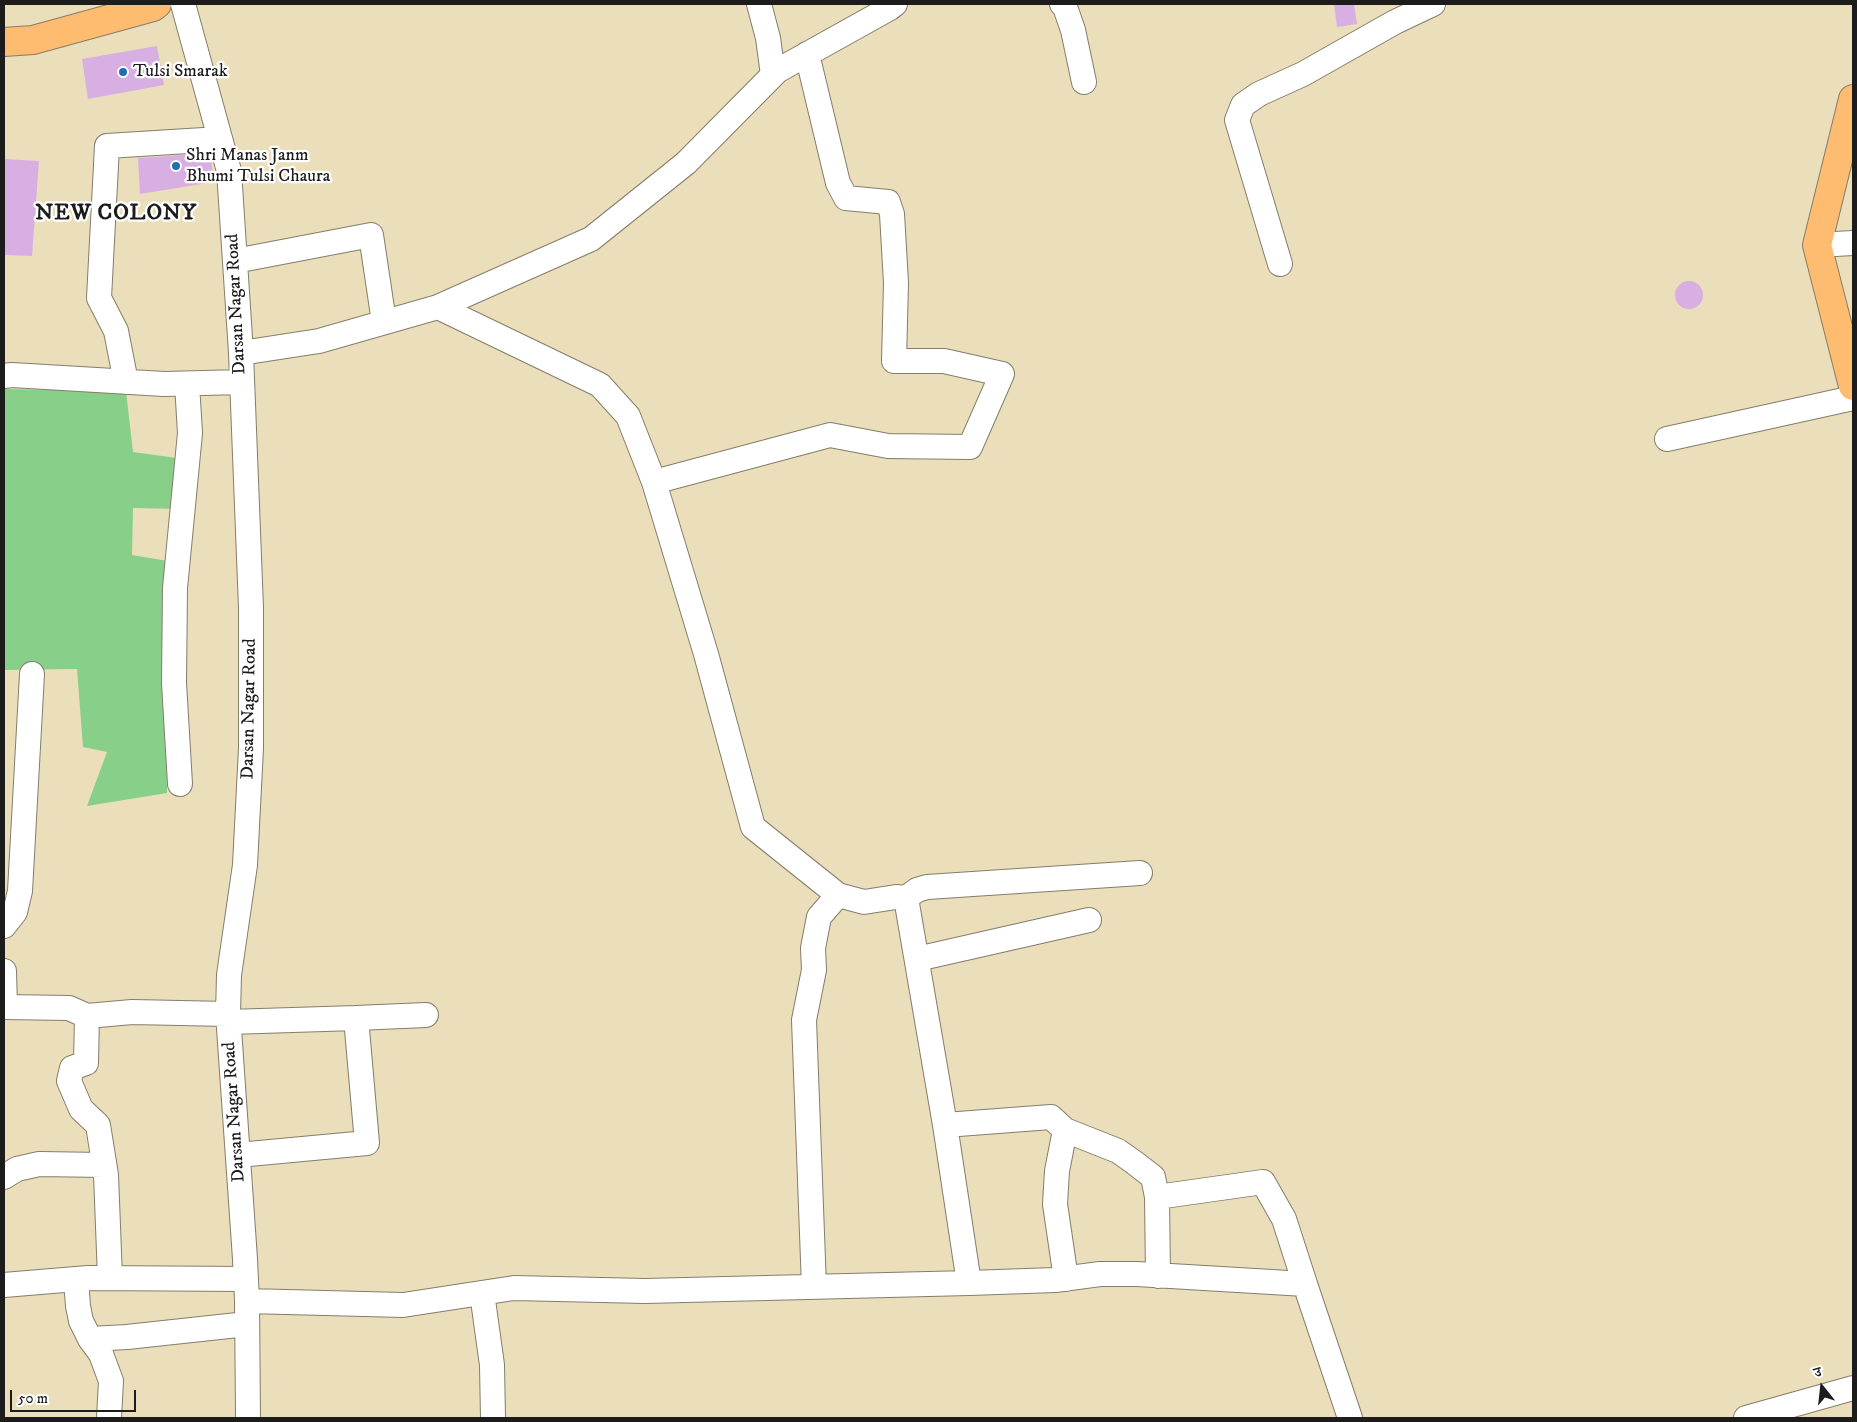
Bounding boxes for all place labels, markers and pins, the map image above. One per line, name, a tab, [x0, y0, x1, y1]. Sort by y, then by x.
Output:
place label: Tulsi Smarak	[133, 61, 228, 83]
marker: Tulsi Smarak	[117, 66, 129, 78]
place label: Shri Manas Janm Bhumi Tulsi Chaura	[186, 145, 330, 188]
marker: Shri Manas Janm Bhumi Tulsi Chaura	[170, 160, 182, 172]

